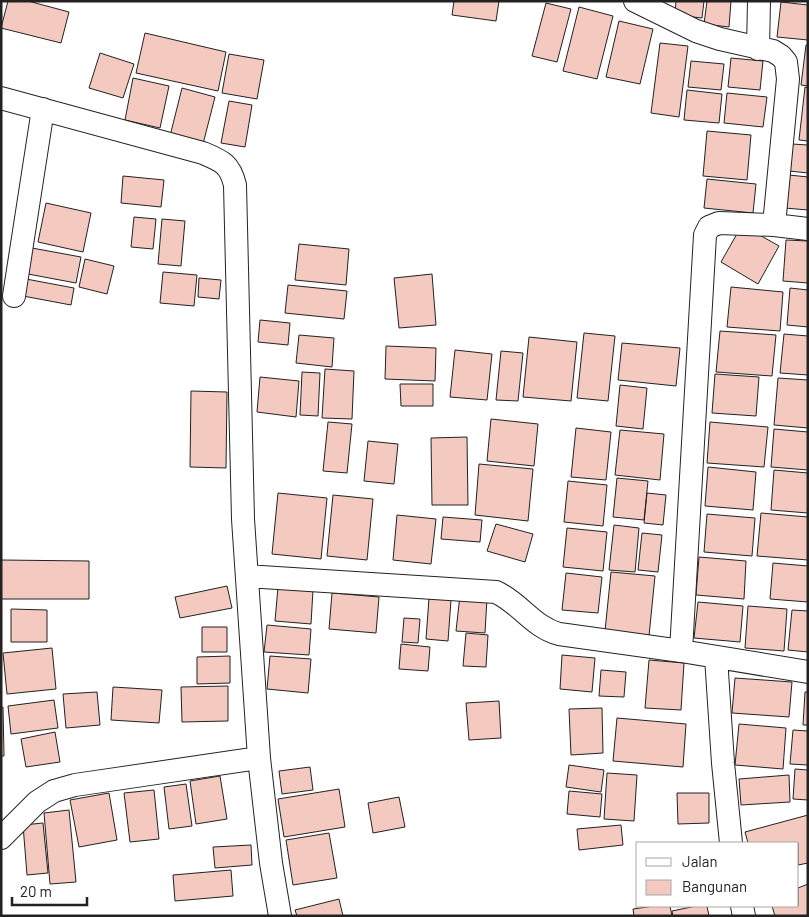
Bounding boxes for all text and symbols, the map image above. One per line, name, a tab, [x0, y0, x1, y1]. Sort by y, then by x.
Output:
legend	[636, 842, 799, 907]
text: Jalan	[682, 852, 718, 870]
scale bar	[12, 874, 88, 906]
text: Bangunan	[682, 877, 747, 895]
text: 20 m	[20, 882, 52, 900]

